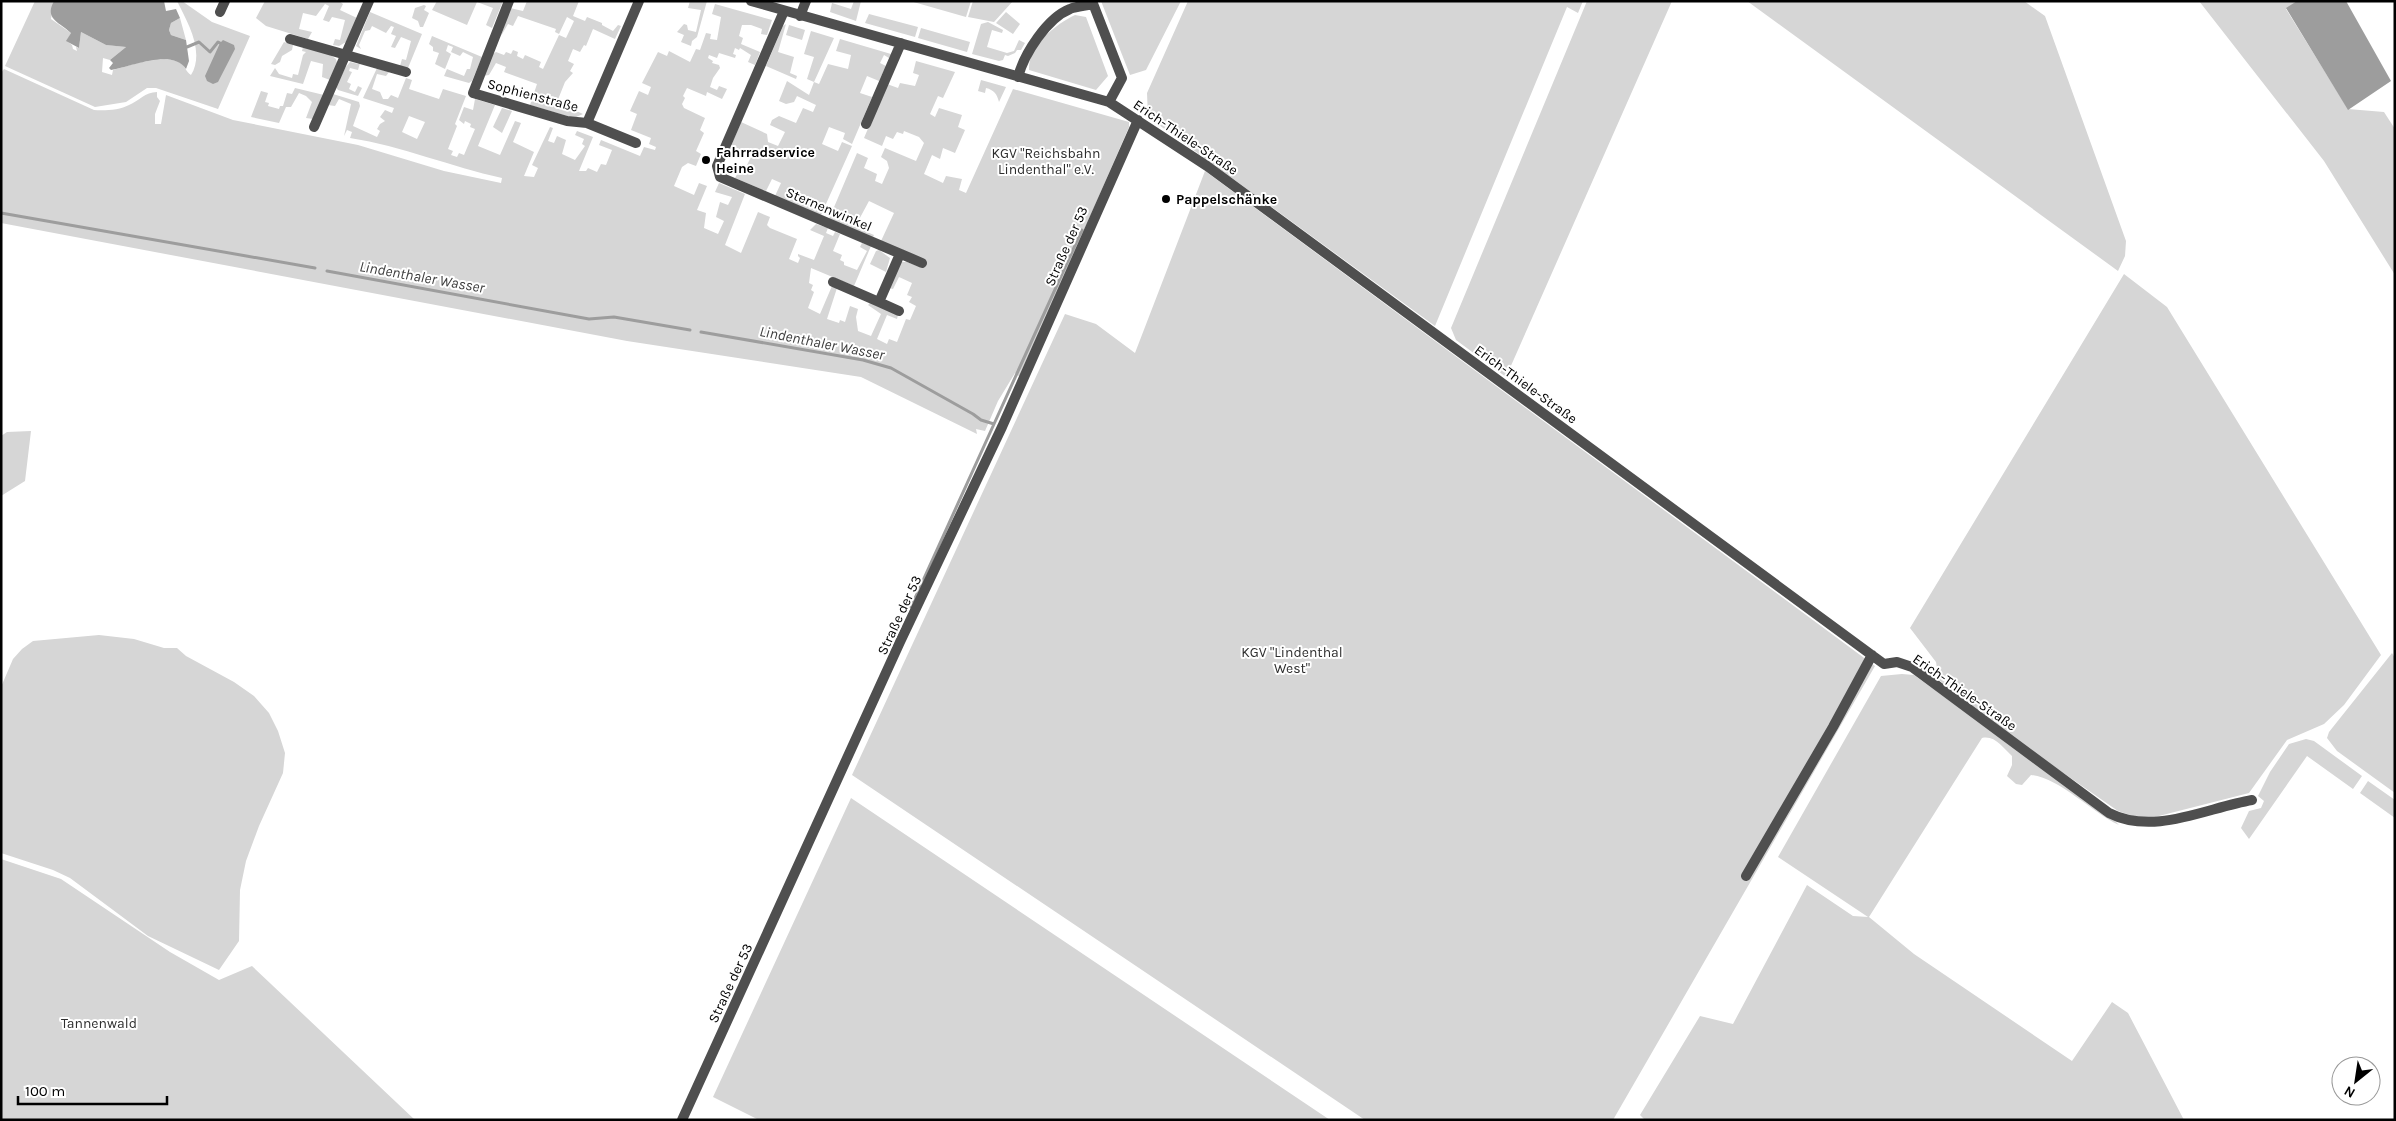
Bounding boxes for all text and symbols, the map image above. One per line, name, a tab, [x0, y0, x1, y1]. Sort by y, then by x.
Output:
street label: Sophienstraße	[485, 75, 580, 116]
street label: Erich-Thiele-Straße	[1130, 96, 1241, 179]
place label: Fahrradservice Heine	[716, 144, 815, 177]
park label: KGV "Reichsbahn Lindenthal" e.V.	[992, 145, 1100, 178]
marker: Fahrradservice Heine	[700, 154, 712, 166]
street label: Sternenwinkel	[783, 184, 874, 235]
place label: Pappelschänke	[1176, 191, 1277, 208]
marker: Pappelschänke	[1160, 193, 1172, 205]
street label: Straße der 53	[1041, 204, 1092, 289]
water label: Lindenthaler Wasser	[358, 257, 487, 297]
water label: Lindenthaler Wasser	[758, 322, 887, 364]
street label: Erich-Thiele-Straße	[1471, 341, 1580, 427]
street label: Straße der 53	[874, 573, 925, 658]
park label: KGV "Lindenthal West"	[1241, 644, 1343, 677]
street label: Erich-Thiele-Straße	[1910, 650, 2020, 735]
street label: Straße der 53	[705, 941, 756, 1026]
park label: Tannenwald	[61, 1015, 137, 1032]
north arrow	[2331, 1056, 2381, 1106]
scale bar	[18, 1074, 166, 1106]
text: 100 m	[25, 1082, 65, 1100]
text: N	[2341, 1082, 2358, 1102]

